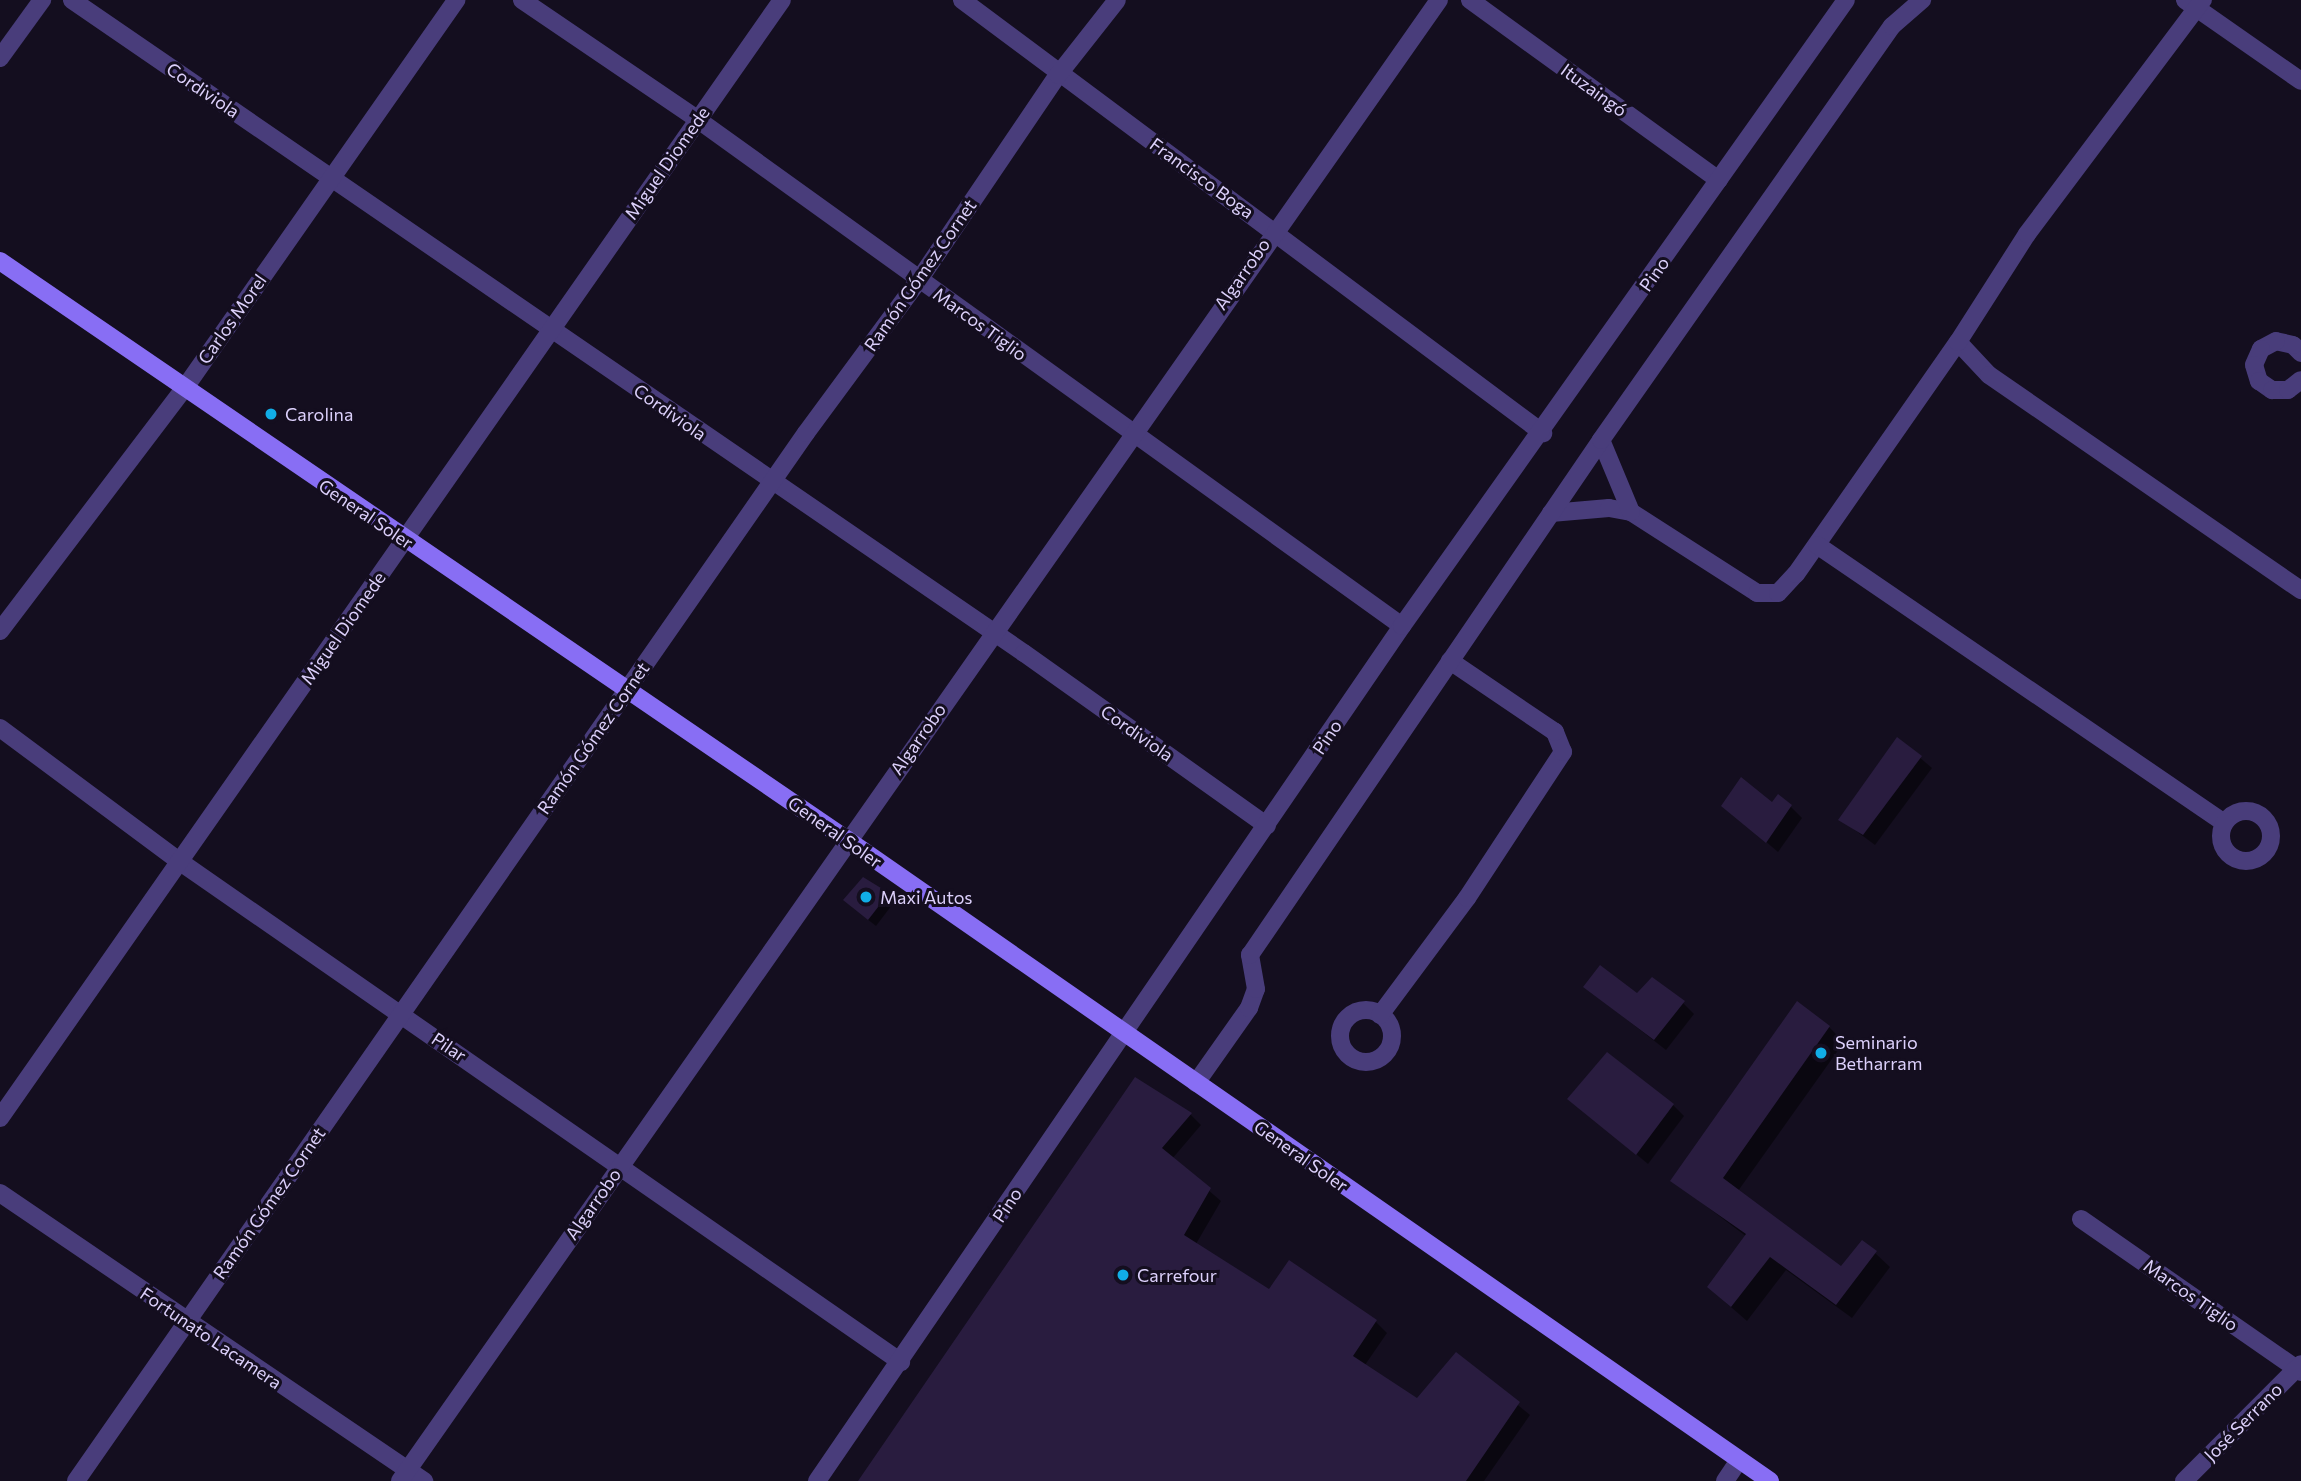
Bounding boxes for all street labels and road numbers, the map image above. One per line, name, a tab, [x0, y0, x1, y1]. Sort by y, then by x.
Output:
street label: Cordiviola	[162, 58, 244, 122]
street label: Ituzaingó	[1557, 59, 1631, 121]
street label: Miguel Diomede	[620, 102, 714, 224]
street label: Francisco Boga	[1146, 133, 1258, 223]
street label: Ramón Gómez Cornet	[859, 195, 981, 355]
street label: Algarrobo	[1210, 234, 1274, 314]
street label: Pino	[1635, 253, 1673, 295]
street label: Carlos Morel	[193, 270, 271, 368]
street label: Marcos Tiglio	[929, 283, 1031, 365]
street label: Cordiviola	[630, 379, 710, 445]
street label: General Soler	[315, 474, 417, 554]
street label: Miguel Diomede	[296, 567, 390, 689]
street label: Ramón Gómez Cornet	[532, 658, 654, 818]
street label: Algarrobo	[886, 699, 950, 779]
street label: Cordiviola	[1097, 700, 1177, 766]
street label: Pino	[1308, 716, 1346, 758]
street label: General Soler	[784, 792, 886, 872]
street label: Pilar	[428, 1028, 470, 1066]
street label: General Soler	[1250, 1116, 1352, 1196]
street label: Ramón Gómez Cornet	[208, 1123, 330, 1283]
street label: Algarrobo	[561, 1164, 625, 1244]
street label: Pino	[988, 1184, 1026, 1226]
street label: Marcos Tiglio	[2140, 1255, 2242, 1335]
street label: Fortunato Lacamera	[136, 1283, 286, 1393]
street label: José Serrano	[2199, 1378, 2287, 1466]

